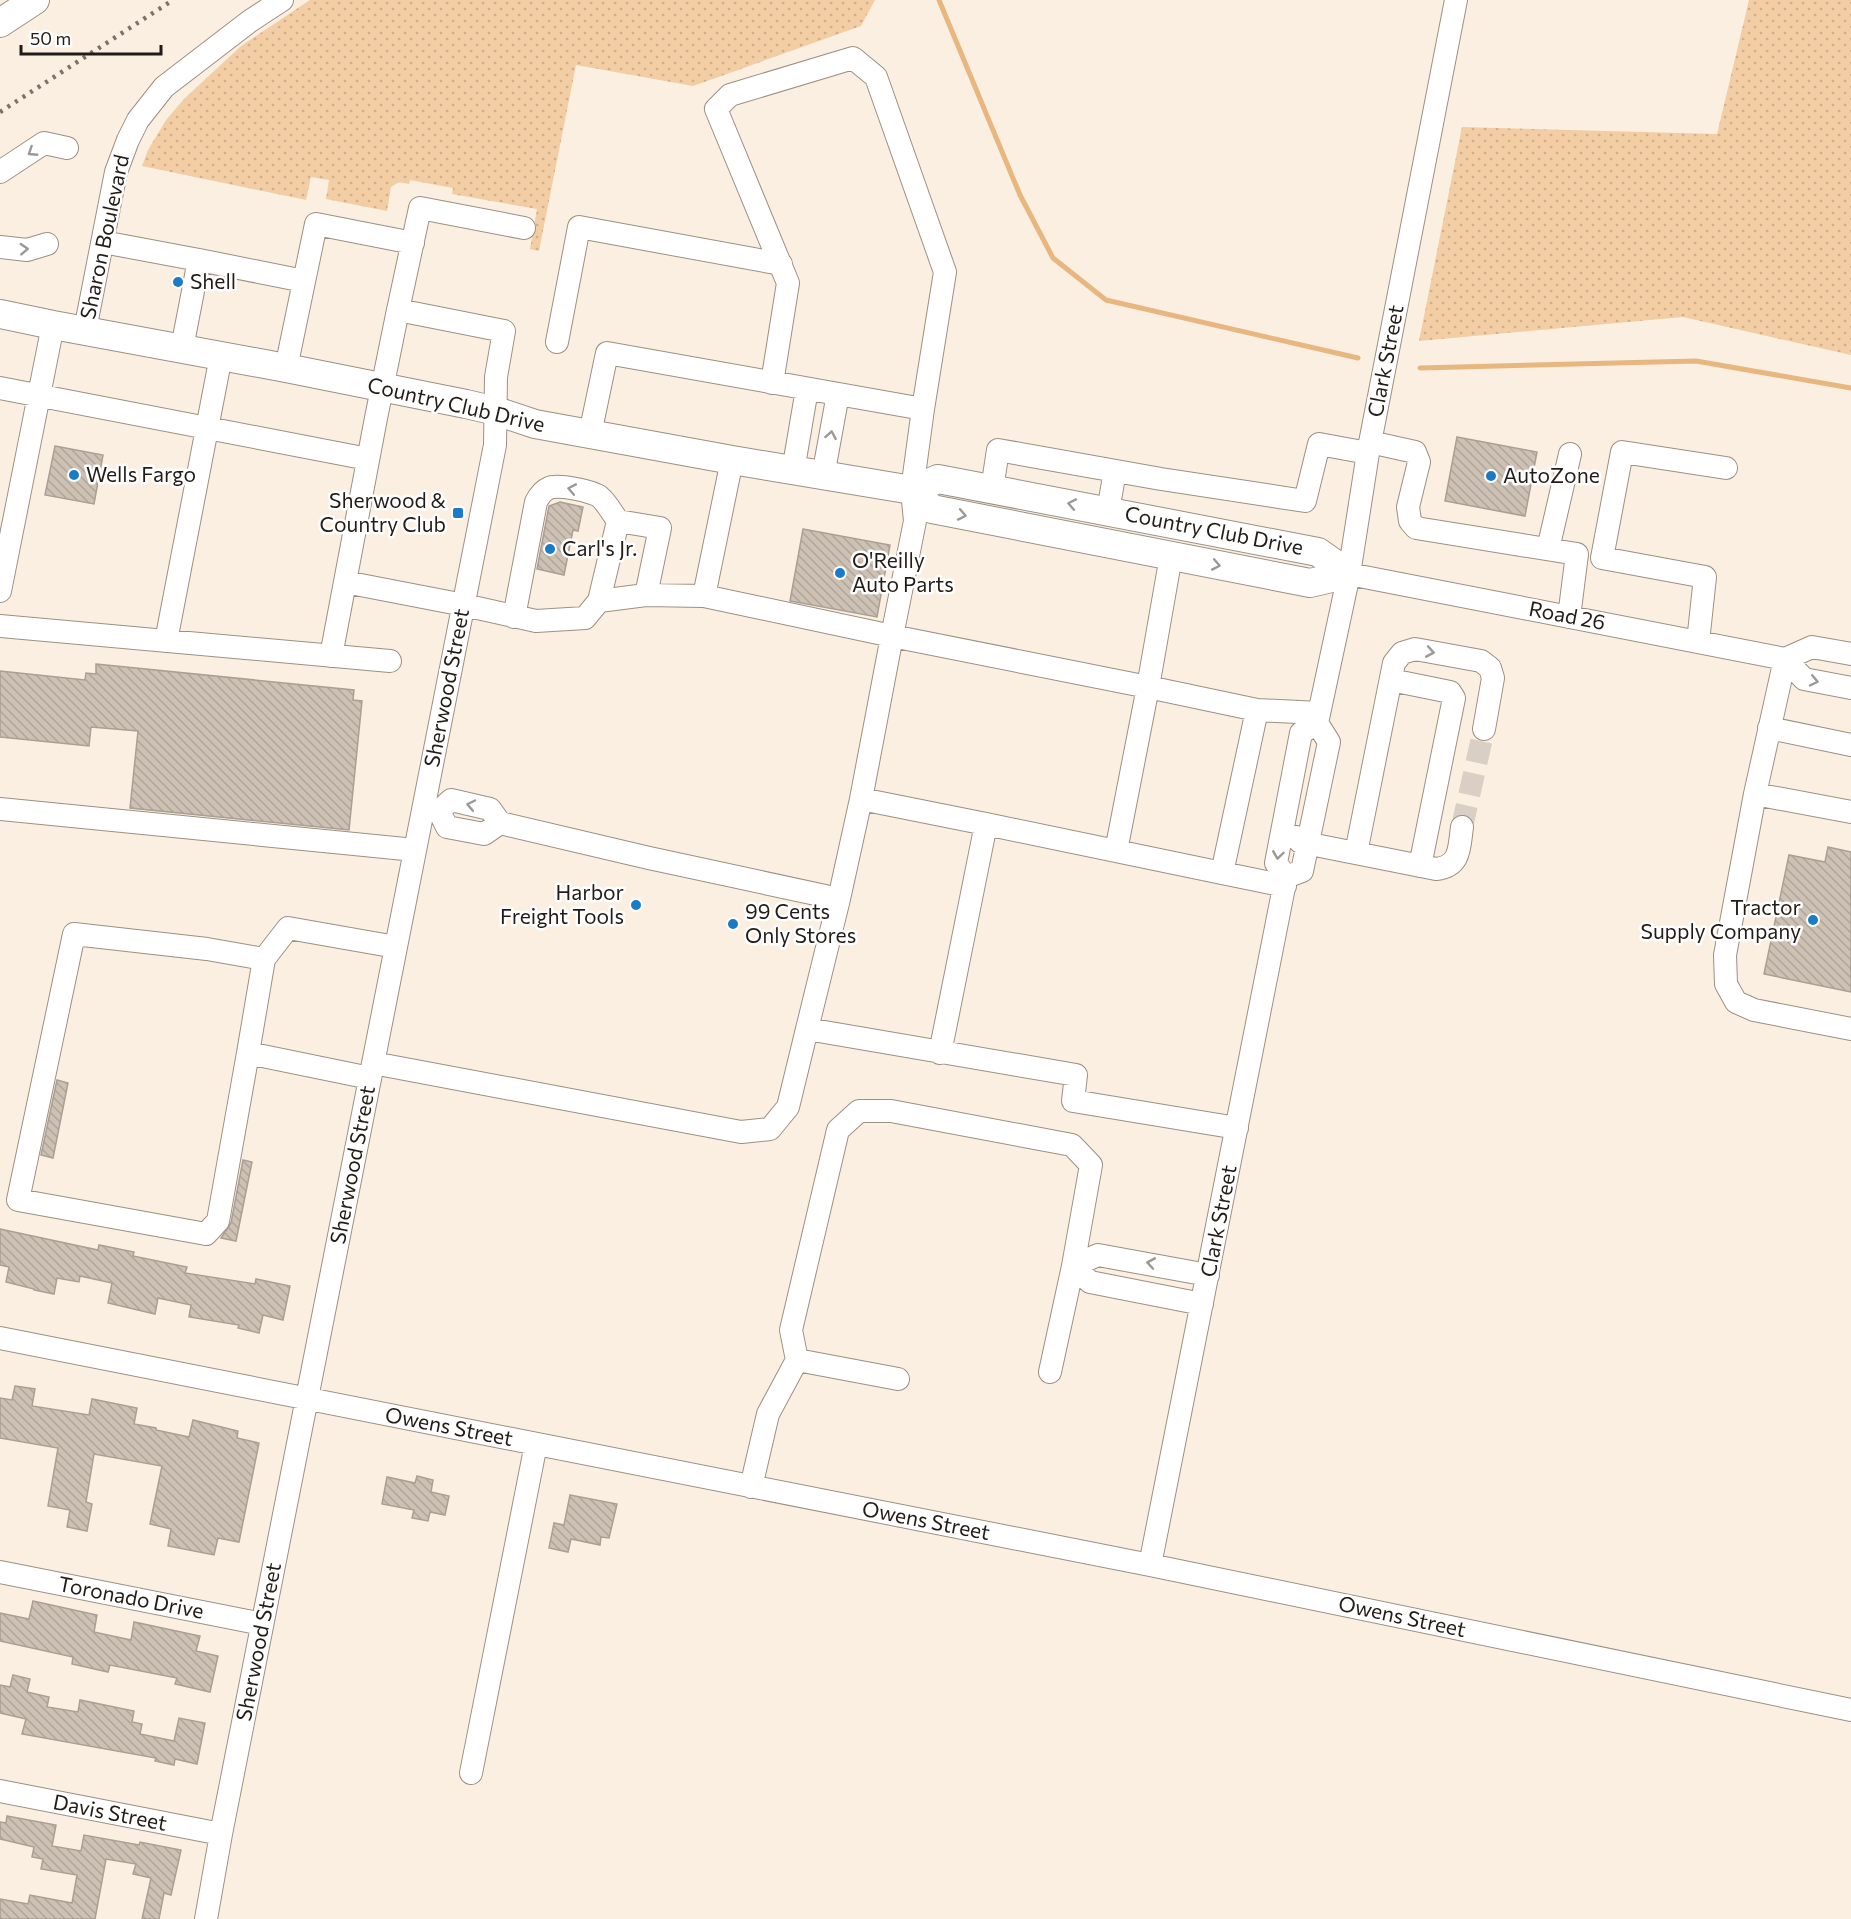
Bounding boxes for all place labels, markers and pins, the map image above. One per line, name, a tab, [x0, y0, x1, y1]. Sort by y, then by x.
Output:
place label: Shell	[190, 268, 236, 293]
marker: Shell	[171, 275, 185, 289]
place label: Wells Fargo	[86, 461, 196, 486]
place label: AutoZone	[1503, 462, 1600, 487]
marker: Wells Fargo	[67, 468, 81, 482]
marker: AutoZone	[1484, 469, 1498, 483]
place label: Sherwood & Country Club	[320, 487, 447, 536]
marker: Sherwood & Country Club	[451, 506, 465, 520]
place label: Carl's Jr.	[562, 535, 637, 560]
marker: Carl's Jr.	[543, 542, 557, 556]
place label: O'Reilly Auto Parts	[852, 547, 954, 596]
marker: O'Reilly Auto Parts	[833, 566, 847, 580]
place label: Harbor Freight Tools	[500, 879, 624, 928]
place label: Tractor Supply Company	[1641, 894, 1801, 943]
marker: Harbor Freight Tools	[629, 898, 643, 912]
place label: 99 Cents Only Stores	[745, 898, 856, 947]
marker: Tractor Supply Company	[1806, 913, 1820, 927]
marker: 99 Cents Only Stores	[726, 917, 740, 931]

